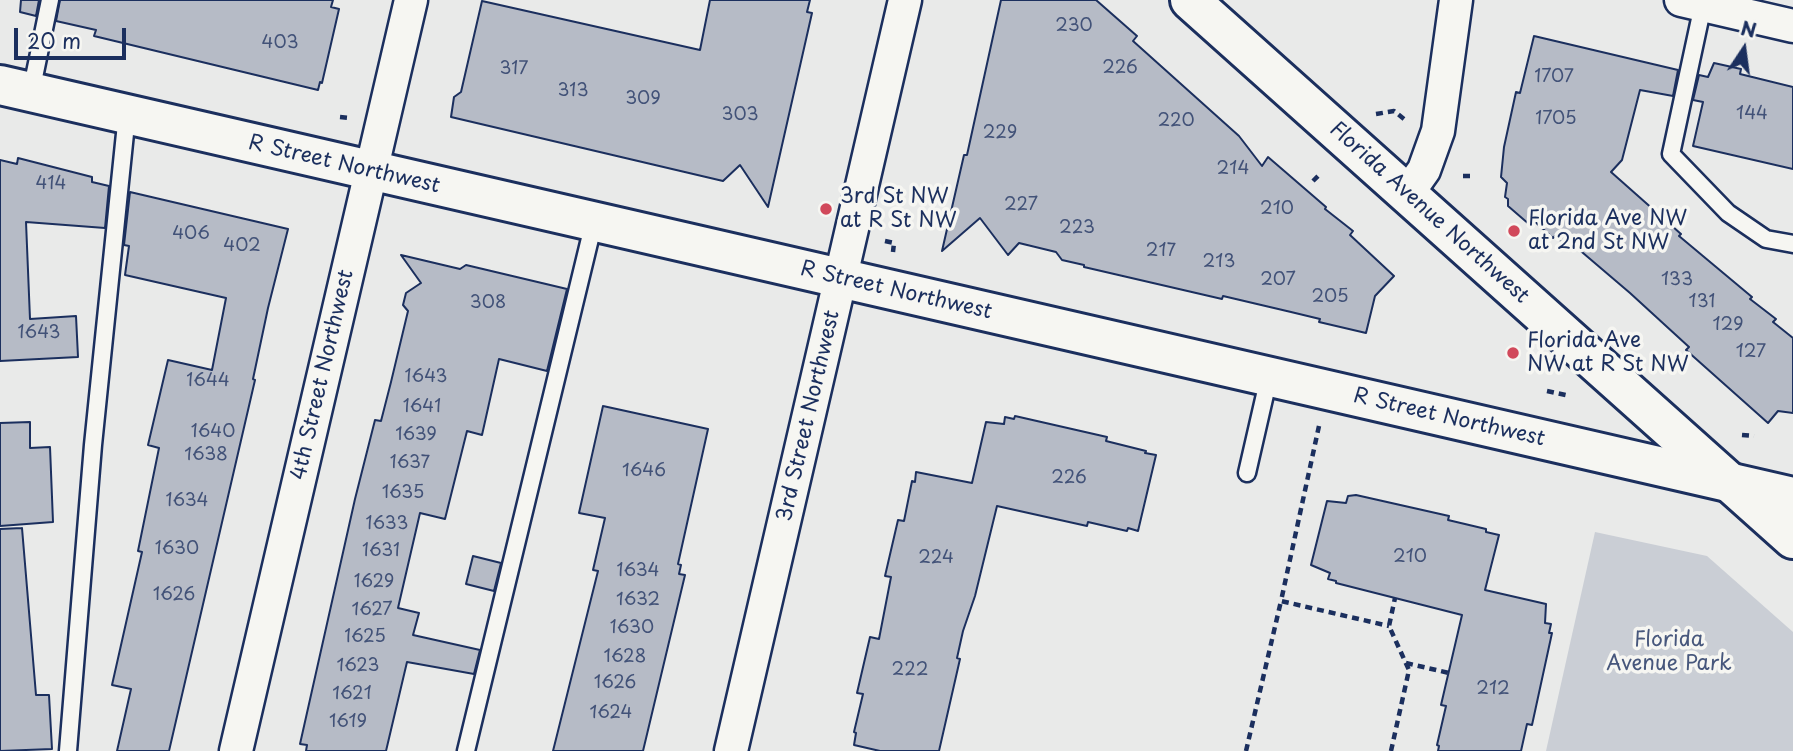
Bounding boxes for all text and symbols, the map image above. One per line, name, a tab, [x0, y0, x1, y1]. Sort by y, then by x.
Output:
text: N	[1738, 13, 1759, 44]
scale bar	[18, 14, 130, 58]
north arrow	[1709, 14, 1779, 84]
house number: 230	[1055, 15, 1093, 37]
text: 20 m	[27, 24, 81, 56]
house number: 403	[262, 32, 298, 54]
house number: 226	[1102, 57, 1138, 79]
house number: 317	[499, 58, 529, 80]
house number: 1707	[1534, 66, 1574, 88]
house number: 313	[557, 80, 589, 102]
house number: 309	[625, 88, 661, 110]
house number: 144	[1736, 103, 1768, 125]
house number: 303	[722, 104, 758, 126]
house number: 1705	[1535, 108, 1577, 130]
house number: 220	[1157, 110, 1195, 132]
street label: Florida Avenue Northwest	[1324, 117, 1534, 309]
house number: 229	[983, 122, 1017, 144]
street label: R Street Northwest	[246, 131, 442, 199]
house number: 214	[1217, 158, 1249, 180]
house number: 414	[36, 173, 66, 195]
place label: 3rd St NW at R St NW	[840, 184, 956, 234]
house number: 227	[1004, 194, 1038, 216]
house number: 210	[1260, 198, 1294, 220]
marker: 3rd St NW at R St NW	[818, 201, 834, 217]
place label: Florida Ave NW at 2nd St NW	[1528, 206, 1687, 256]
house number: 223	[1059, 217, 1095, 239]
house number: 406	[172, 223, 210, 245]
marker: Florida Ave NW at 2nd St NW	[1506, 223, 1522, 239]
house number: 402	[223, 235, 261, 257]
house number: 217	[1146, 240, 1176, 262]
house number: 213	[1203, 251, 1235, 273]
street label: R Street Northwest	[798, 257, 994, 325]
street label: 4th Street Northwest	[287, 267, 359, 483]
house number: 207	[1260, 269, 1296, 291]
house number: 133	[1661, 269, 1693, 291]
house number: 205	[1311, 286, 1349, 308]
house number: 131	[1689, 291, 1715, 313]
house number: 308	[470, 292, 506, 314]
street label: 3rd Street Northwest	[772, 308, 846, 524]
house number: 129	[1712, 314, 1744, 336]
house number: 1643	[18, 322, 60, 344]
place label: Florida Ave NW at R St NW	[1527, 328, 1688, 378]
house number: 127	[1736, 341, 1766, 363]
marker: Florida Ave NW at R St NW	[1505, 345, 1521, 361]
house number: 1643	[405, 366, 447, 388]
house number: 1644	[186, 370, 230, 392]
street label: R Street Northwest	[1351, 384, 1547, 452]
house number: 1641	[403, 396, 441, 418]
house number: 1640	[191, 421, 235, 443]
house number: 1639	[395, 424, 437, 446]
house number: 1638	[184, 444, 228, 466]
house number: 1637	[390, 452, 430, 474]
house number: 1646	[622, 460, 666, 482]
house number: 226	[1051, 467, 1087, 489]
house number: 1635	[382, 482, 424, 504]
house number: 1634	[165, 490, 209, 512]
house number: 1633	[366, 513, 408, 535]
house number: 1630	[155, 538, 199, 560]
house number: 1631	[362, 540, 400, 562]
house number: 210	[1393, 546, 1427, 568]
house number: 224	[918, 547, 954, 569]
house number: 1634	[616, 560, 660, 582]
house number: 1629	[354, 571, 394, 593]
house number: 1626	[153, 584, 195, 606]
house number: 1632	[616, 589, 660, 611]
house number: 1627	[351, 599, 393, 621]
house number: 1630	[610, 617, 654, 639]
house number: 1625	[344, 626, 386, 648]
park label: Florida Avenue Park	[1606, 627, 1732, 677]
house number: 1628	[604, 646, 646, 668]
house number: 1623	[336, 655, 380, 677]
house number: 222	[892, 659, 928, 681]
house number: 1626	[594, 672, 636, 694]
house number: 212	[1476, 678, 1510, 700]
house number: 1621	[332, 683, 372, 705]
house number: 1624	[590, 702, 632, 724]
house number: 1619	[329, 711, 367, 733]

